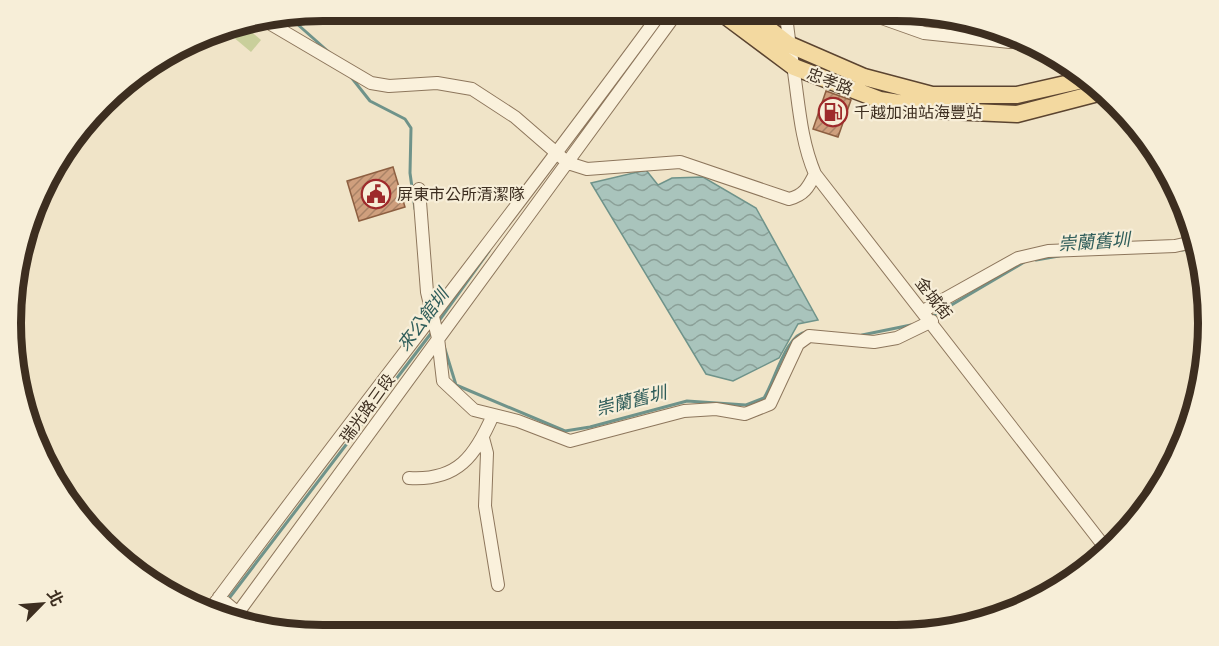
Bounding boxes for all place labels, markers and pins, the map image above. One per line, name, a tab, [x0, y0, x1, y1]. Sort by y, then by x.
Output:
fuel station icon: 千越加油站海豐站	[817, 96, 849, 128]
place label: 千越加油站海豐站	[854, 104, 982, 121]
public building icon: 屏東市公所清潔隊	[360, 178, 392, 210]
place label: 屏東市公所清潔隊	[397, 186, 525, 203]

